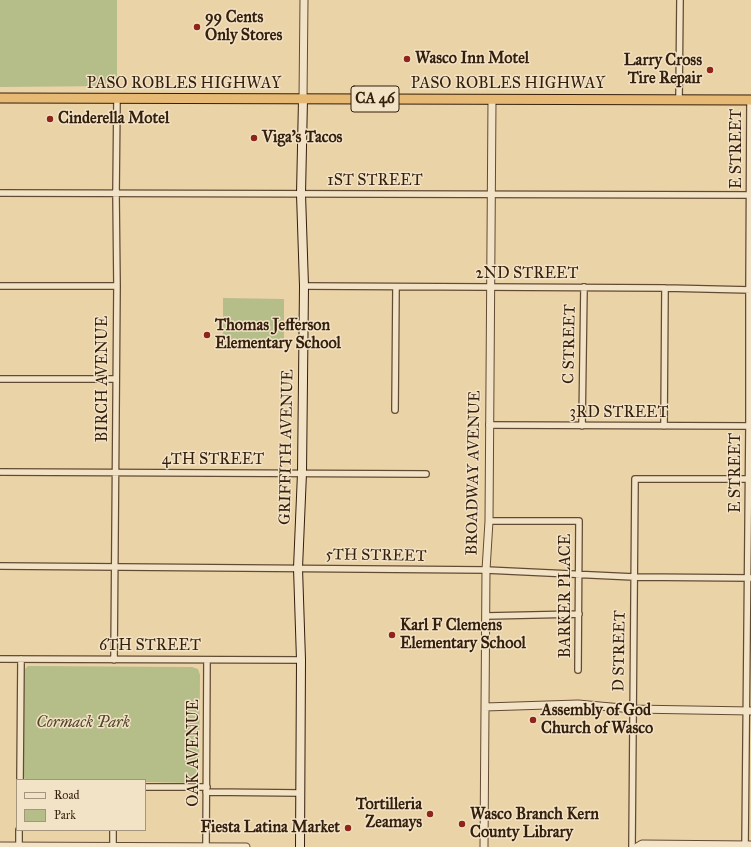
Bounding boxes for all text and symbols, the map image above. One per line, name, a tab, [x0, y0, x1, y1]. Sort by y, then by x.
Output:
place label: 99 Cents Only Stores	[205, 8, 282, 46]
marker: 99 Cents Only Stores	[192, 22, 202, 32]
place label: Wasco Inn Motel	[415, 49, 529, 69]
place label: Larry Cross Tire Repair	[624, 51, 702, 89]
marker: Wasco Inn Motel	[402, 54, 412, 64]
marker: Larry Cross Tire Repair	[705, 65, 715, 75]
street label: PASO ROBLES HIGHWAY	[87, 74, 281, 94]
street label: PASO ROBLES HIGHWAY	[411, 74, 605, 94]
road number: CA 46	[351, 86, 399, 112]
place label: Cinderella Motel	[58, 109, 169, 129]
street label: E STREET	[727, 109, 747, 189]
marker: Cinderella Motel	[45, 114, 55, 124]
place label: Viga's Tacos	[262, 128, 342, 148]
marker: Viga's Tacos	[249, 133, 259, 143]
street label: 1ST STREET	[327, 171, 423, 191]
street label: 2ND STREET	[476, 264, 578, 284]
street label: C STREET	[560, 304, 580, 384]
street label: BIRCH AVENUE	[93, 316, 113, 442]
place label: Thomas Jefferson Elementary School	[215, 316, 341, 354]
marker: Thomas Jefferson Elementary School	[202, 330, 212, 340]
street label: GRIFFITH AVENUE	[276, 369, 298, 525]
street label: BROADWAY AVENUE	[463, 390, 485, 556]
street label: 3RD STREET	[569, 403, 669, 423]
street label: E STREET	[726, 433, 746, 513]
street label: 4TH STREET	[162, 450, 264, 470]
street label: BARKER PLACE	[556, 534, 576, 658]
street label: 5TH STREET	[325, 546, 427, 566]
street label: D STREET	[610, 610, 630, 692]
place label: Karl F Clemens Elementary School	[400, 616, 526, 654]
marker: Karl F Clemens Elementary School	[387, 630, 397, 640]
street label: 6TH STREET	[99, 636, 201, 656]
street label: OAK AVENUE	[184, 699, 204, 807]
place label: Assembly of God Church of Wasco	[541, 701, 653, 739]
park label: Cormack Park	[36, 713, 130, 733]
marker: Assembly of God Church of Wasco	[528, 715, 538, 725]
legend	[16, 779, 146, 831]
text: Road	[54, 788, 80, 802]
place label: Tortilleria Zeamays	[356, 795, 422, 833]
place label: Wasco Branch Kern County Library	[470, 805, 599, 843]
text: Park	[54, 808, 76, 822]
marker: Tortilleria Zeamays	[425, 809, 435, 819]
place label: Fiesta Latina Market	[201, 818, 340, 838]
marker: Wasco Branch Kern County Library	[457, 819, 467, 829]
marker: Fiesta Latina Market	[343, 823, 353, 833]

